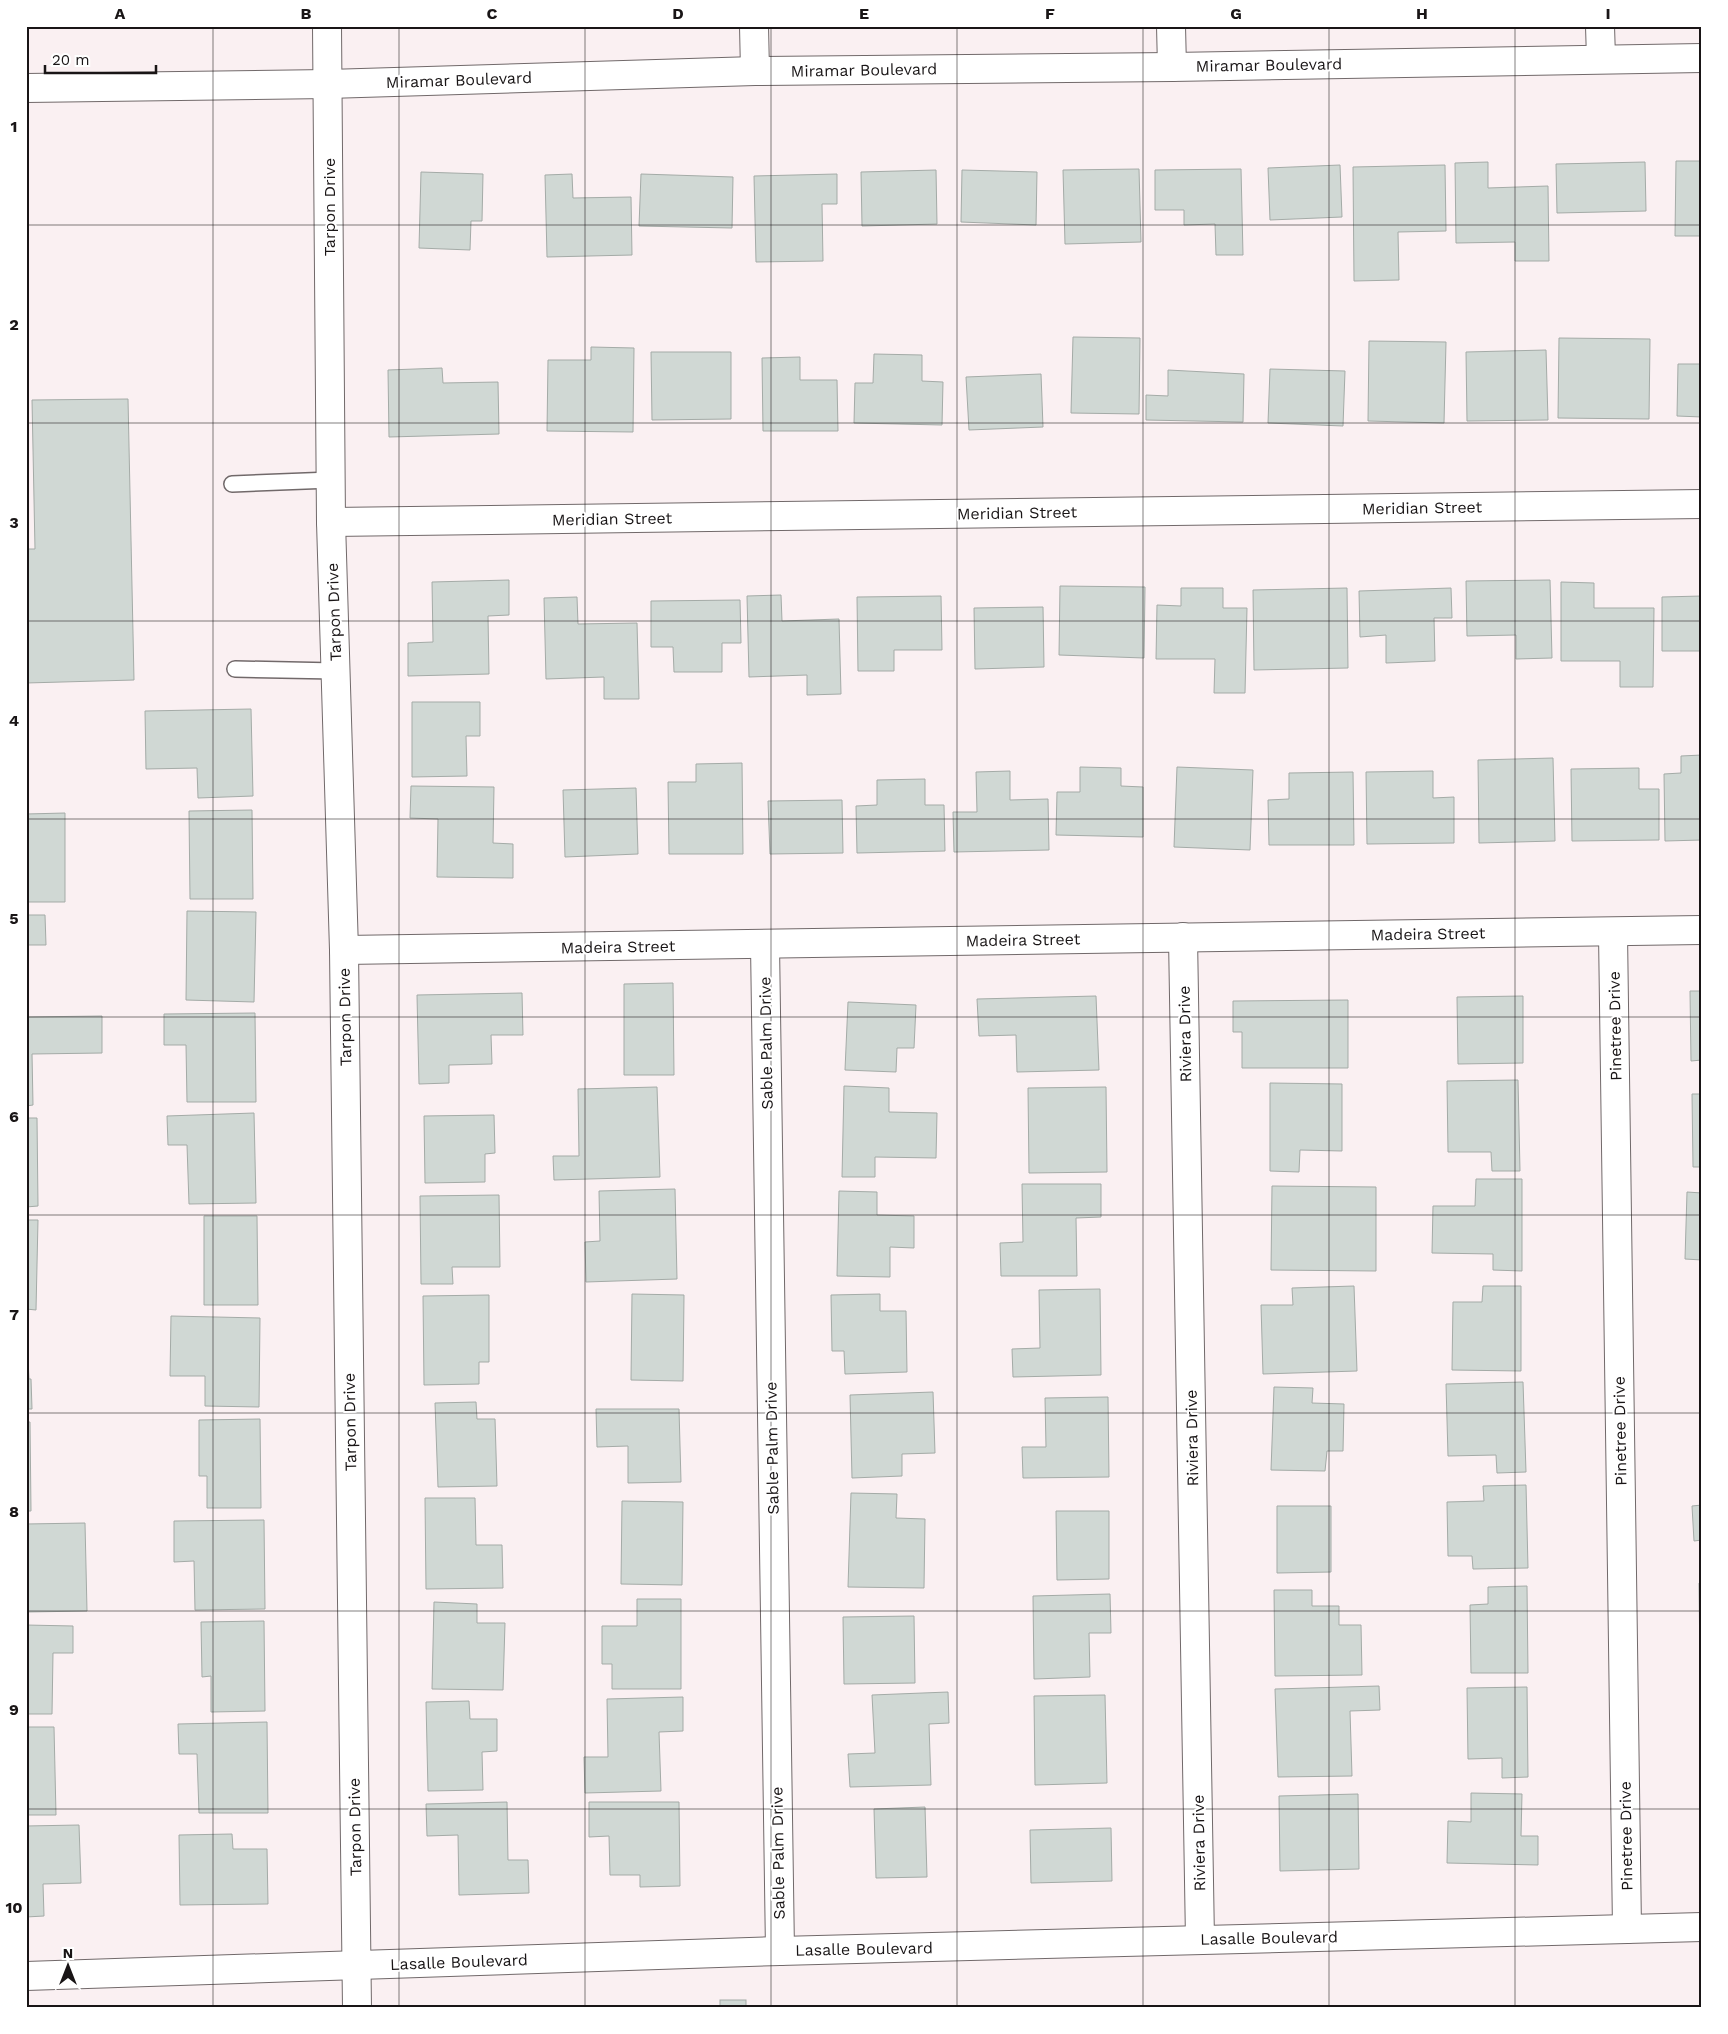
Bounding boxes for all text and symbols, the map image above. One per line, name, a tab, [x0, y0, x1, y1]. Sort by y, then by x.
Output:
text: A	[115, 4, 126, 23]
text: B	[301, 4, 312, 23]
text: C	[487, 4, 498, 23]
text: D	[672, 4, 684, 23]
text: E	[859, 4, 869, 23]
text: F	[1045, 4, 1055, 23]
text: G	[1230, 4, 1242, 23]
text: H	[1416, 4, 1428, 23]
text: I	[1605, 4, 1611, 23]
scale bar	[45, 42, 156, 74]
text: 20 m	[52, 51, 90, 69]
street label: Miramar Boulevard	[1196, 54, 1342, 76]
street label: Miramar Boulevard	[791, 59, 937, 81]
street label: Miramar Boulevard	[385, 68, 533, 92]
text: 1	[11, 117, 17, 136]
street label: Tarpon Drive	[320, 158, 339, 256]
text: 2	[9, 315, 19, 334]
street label: Meridian Street	[1362, 497, 1483, 519]
street label: Meridian Street	[957, 502, 1078, 524]
street label: Meridian Street	[552, 508, 673, 530]
text: 3	[9, 513, 19, 532]
street label: Tarpon Drive	[323, 562, 345, 662]
text: 4	[9, 711, 19, 730]
text: 5	[9, 909, 19, 928]
street label: Madeira Street	[1370, 923, 1486, 945]
street label: Madeira Street	[965, 929, 1081, 951]
street label: Madeira Street	[560, 936, 676, 958]
street label: Tarpon Drive	[335, 968, 355, 1066]
street label: Pinetree Drive	[1605, 971, 1625, 1081]
street label: Sable Palm Drive	[755, 976, 777, 1110]
street label: Riviera Drive	[1175, 985, 1195, 1083]
text: 6	[9, 1107, 19, 1126]
text: 7	[9, 1305, 19, 1324]
street label: Tarpon Drive	[340, 1373, 360, 1471]
street label: Pinetree Drive	[1610, 1376, 1630, 1486]
street label: Sable Palm Drive	[761, 1381, 783, 1515]
street label: Riviera Drive	[1182, 1389, 1202, 1487]
text: 8	[9, 1502, 19, 1521]
text: 9	[9, 1700, 19, 1719]
street label: Tarpon Drive	[345, 1778, 365, 1876]
street label: Pinetree Drive	[1616, 1781, 1636, 1891]
street label: Sable Palm Drive	[767, 1786, 789, 1920]
street label: Riviera Drive	[1189, 1794, 1209, 1892]
text: 10	[5, 1898, 23, 1917]
street label: Lasalle Boulevard	[1200, 1927, 1338, 1949]
street label: Lasalle Boulevard	[795, 1938, 933, 1960]
north arrow	[42, 1942, 92, 1992]
text: N	[63, 1945, 73, 1961]
street label: Lasalle Boulevard	[390, 1950, 528, 1974]

